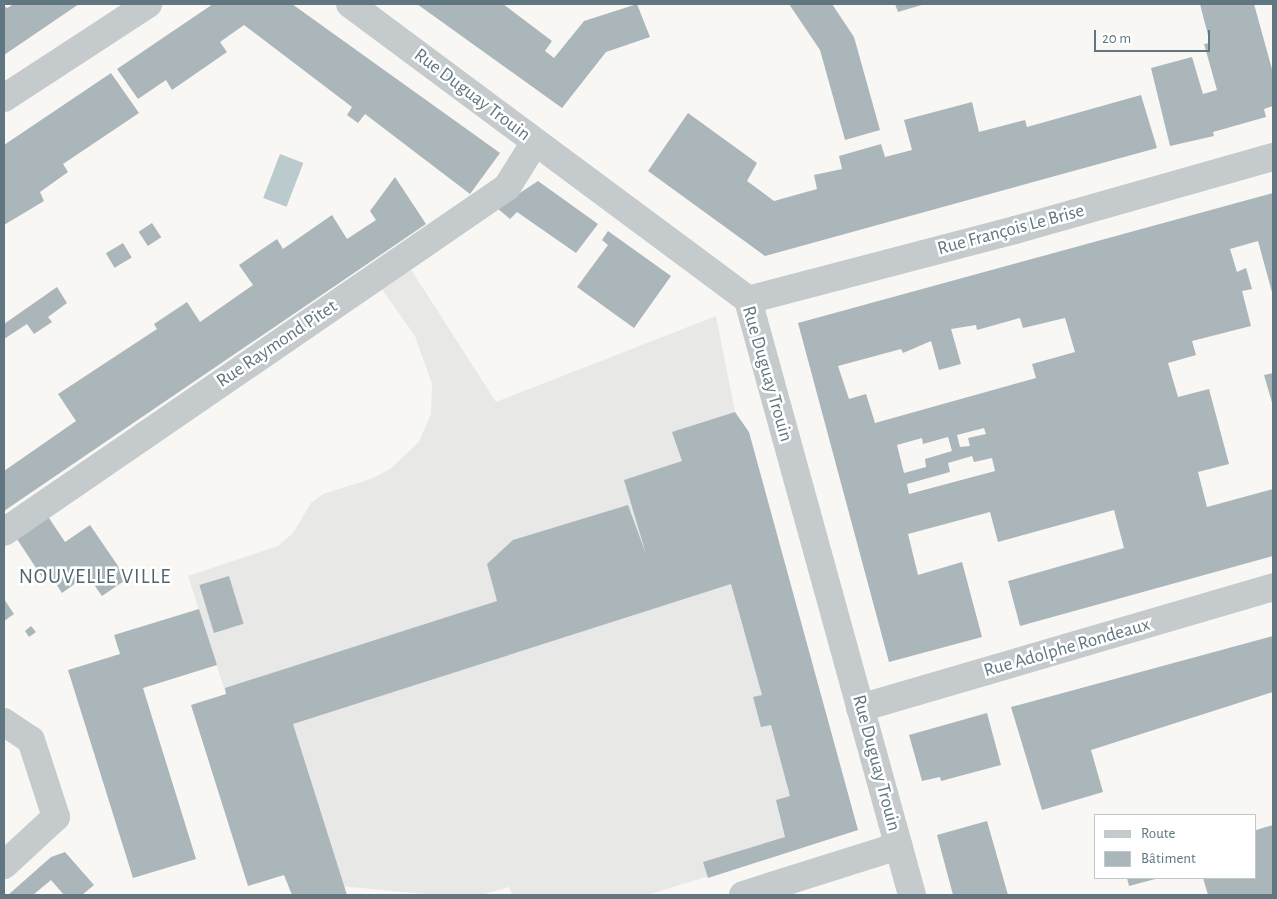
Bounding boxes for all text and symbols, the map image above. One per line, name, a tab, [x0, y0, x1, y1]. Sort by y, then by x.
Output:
scale bar	[1097, 20, 1213, 52]
text: 20 m	[1102, 31, 1131, 46]
street label: Rue Duguay Trouin	[409, 44, 535, 146]
street label: Rue François Le Brise	[935, 199, 1087, 261]
street label: Rue Raymond Pitet	[212, 295, 342, 393]
street label: Rue Duguay Trouin	[737, 304, 797, 444]
district label: NOUVELLE VILLE	[17, 564, 173, 590]
street label: Rue Adolphe Rondeaux	[981, 613, 1153, 683]
street label: Rue Duguay Trouin	[847, 692, 905, 834]
legend	[1094, 814, 1257, 879]
text: Route	[1141, 826, 1175, 841]
text: Bâtiment	[1141, 851, 1196, 866]

